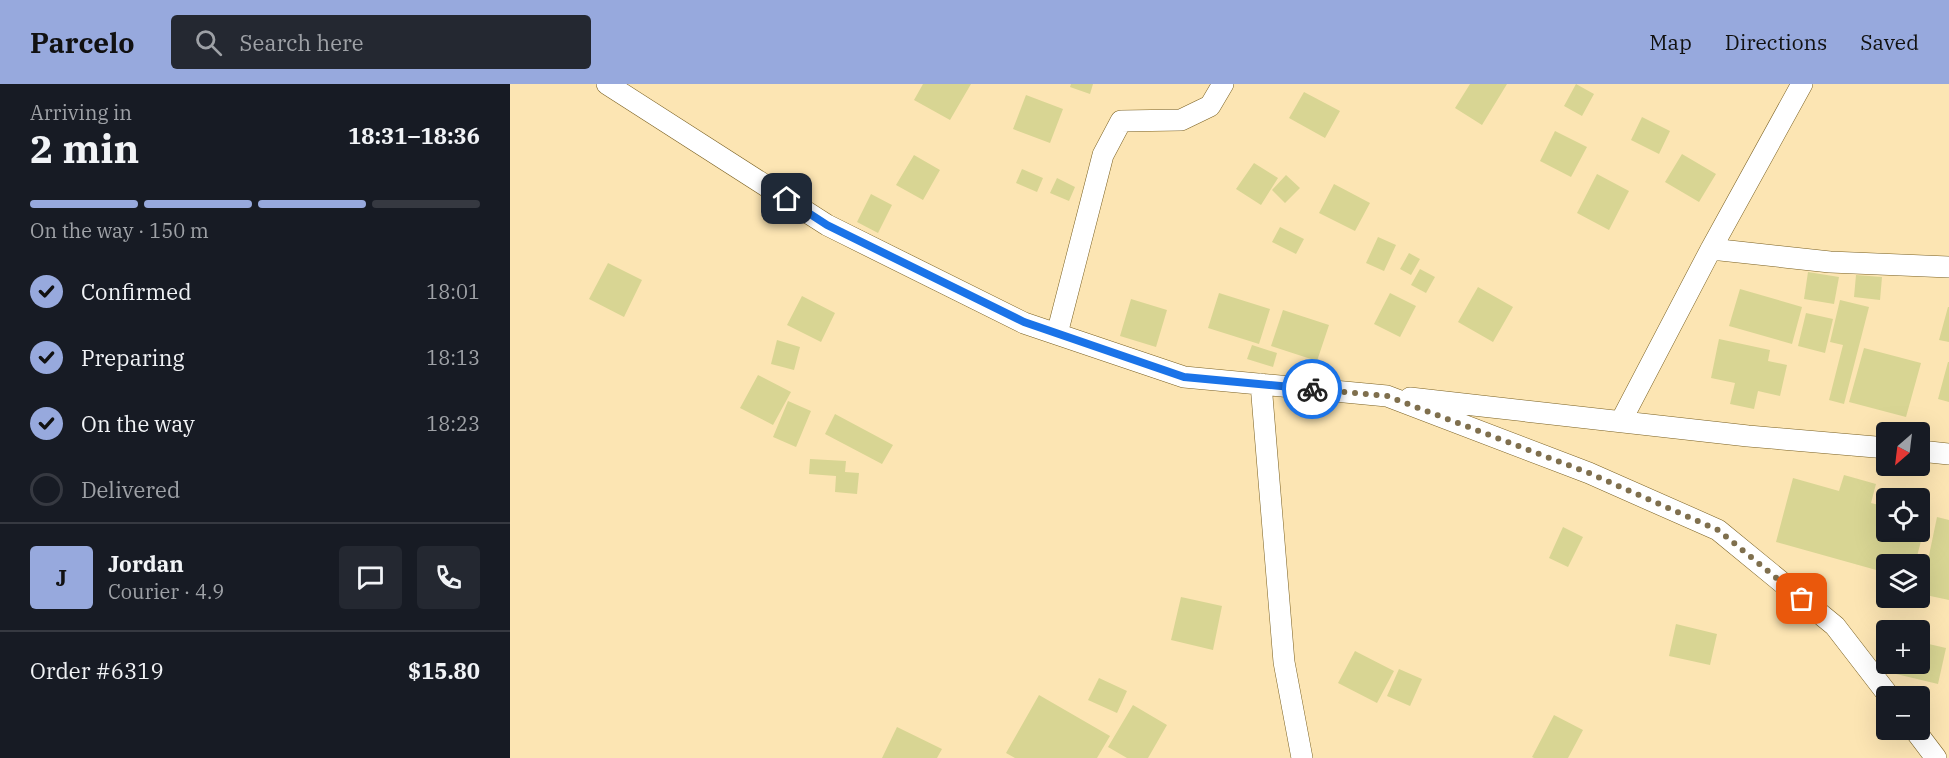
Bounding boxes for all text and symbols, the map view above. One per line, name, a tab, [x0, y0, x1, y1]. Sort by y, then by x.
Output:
search box	[171, 15, 591, 69]
text: Parcelo	[30, 24, 135, 61]
icon: search	[192, 26, 225, 59]
text: Search here	[240, 28, 364, 57]
text: Map	[1649, 28, 1692, 56]
text: Directions	[1725, 28, 1827, 56]
text: Saved	[1860, 28, 1919, 56]
text: Arriving in	[30, 99, 132, 126]
text: 18:31–18:36	[348, 121, 480, 150]
text: 2 min	[30, 123, 139, 174]
pin	[761, 173, 812, 224]
icon: home	[770, 182, 803, 215]
text: On the way · 150 m	[30, 217, 209, 244]
icon: check	[30, 275, 63, 308]
text: Confirmed	[81, 277, 192, 306]
text: 18:01	[426, 278, 480, 305]
icon: check	[30, 341, 63, 374]
text: Preparing	[81, 343, 185, 372]
text: 18:13	[426, 344, 480, 371]
courier	[1282, 359, 1342, 419]
icon: bike	[1296, 373, 1329, 406]
icon: check	[30, 407, 63, 440]
text: On the way	[81, 409, 195, 438]
text: 18:23	[426, 410, 480, 437]
north arrow	[1876, 422, 1930, 476]
map controls	[1876, 422, 1930, 740]
text: Delivered	[81, 475, 180, 504]
button: locate	[1876, 488, 1930, 542]
button: chat	[339, 546, 402, 609]
button: phone	[417, 546, 480, 609]
text: Jordan	[108, 549, 184, 578]
button: layers	[1876, 554, 1930, 608]
text: J	[56, 563, 67, 592]
pin	[1776, 573, 1827, 624]
text: Courier · 4.9	[108, 578, 224, 605]
icon: bag	[1785, 582, 1818, 615]
button: +	[1876, 620, 1930, 674]
text: Order #6319	[30, 656, 164, 685]
text: $15.80	[408, 656, 480, 685]
button: −	[1876, 686, 1930, 740]

